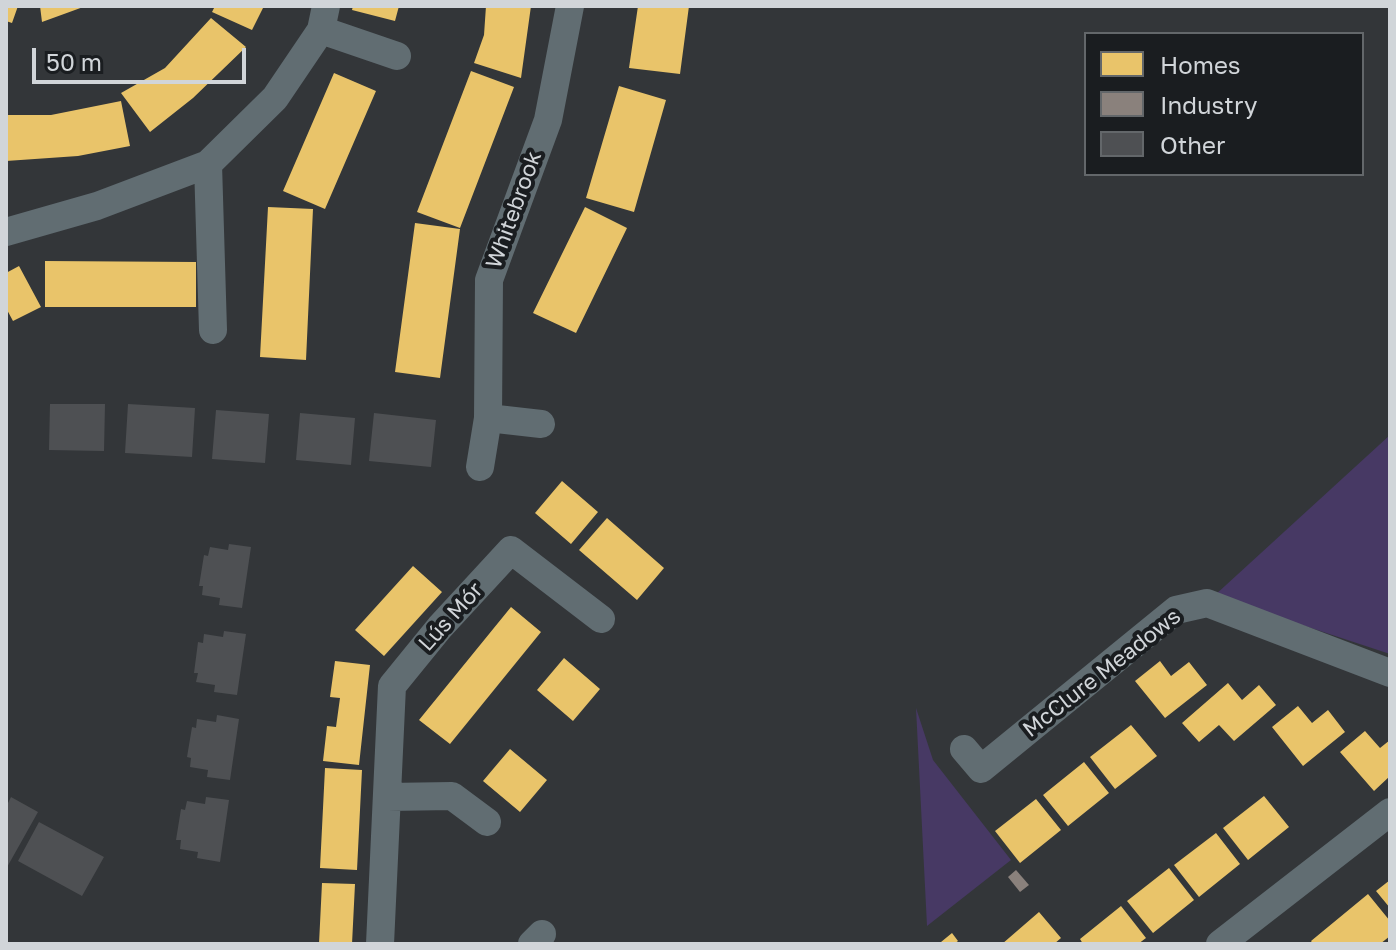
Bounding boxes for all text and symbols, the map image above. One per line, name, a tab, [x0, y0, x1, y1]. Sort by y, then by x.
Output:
scale bar	[36, 32, 250, 82]
legend	[1084, 32, 1364, 176]
text: 50 m	[46, 47, 102, 76]
text: Homes	[1160, 50, 1241, 79]
text: Industry	[1160, 90, 1257, 119]
text: Other	[1160, 130, 1225, 159]
street label: Whitebrook	[481, 148, 547, 272]
street label: Lús Mór	[413, 577, 489, 657]
street label: McClure Meadows	[1018, 603, 1186, 743]

